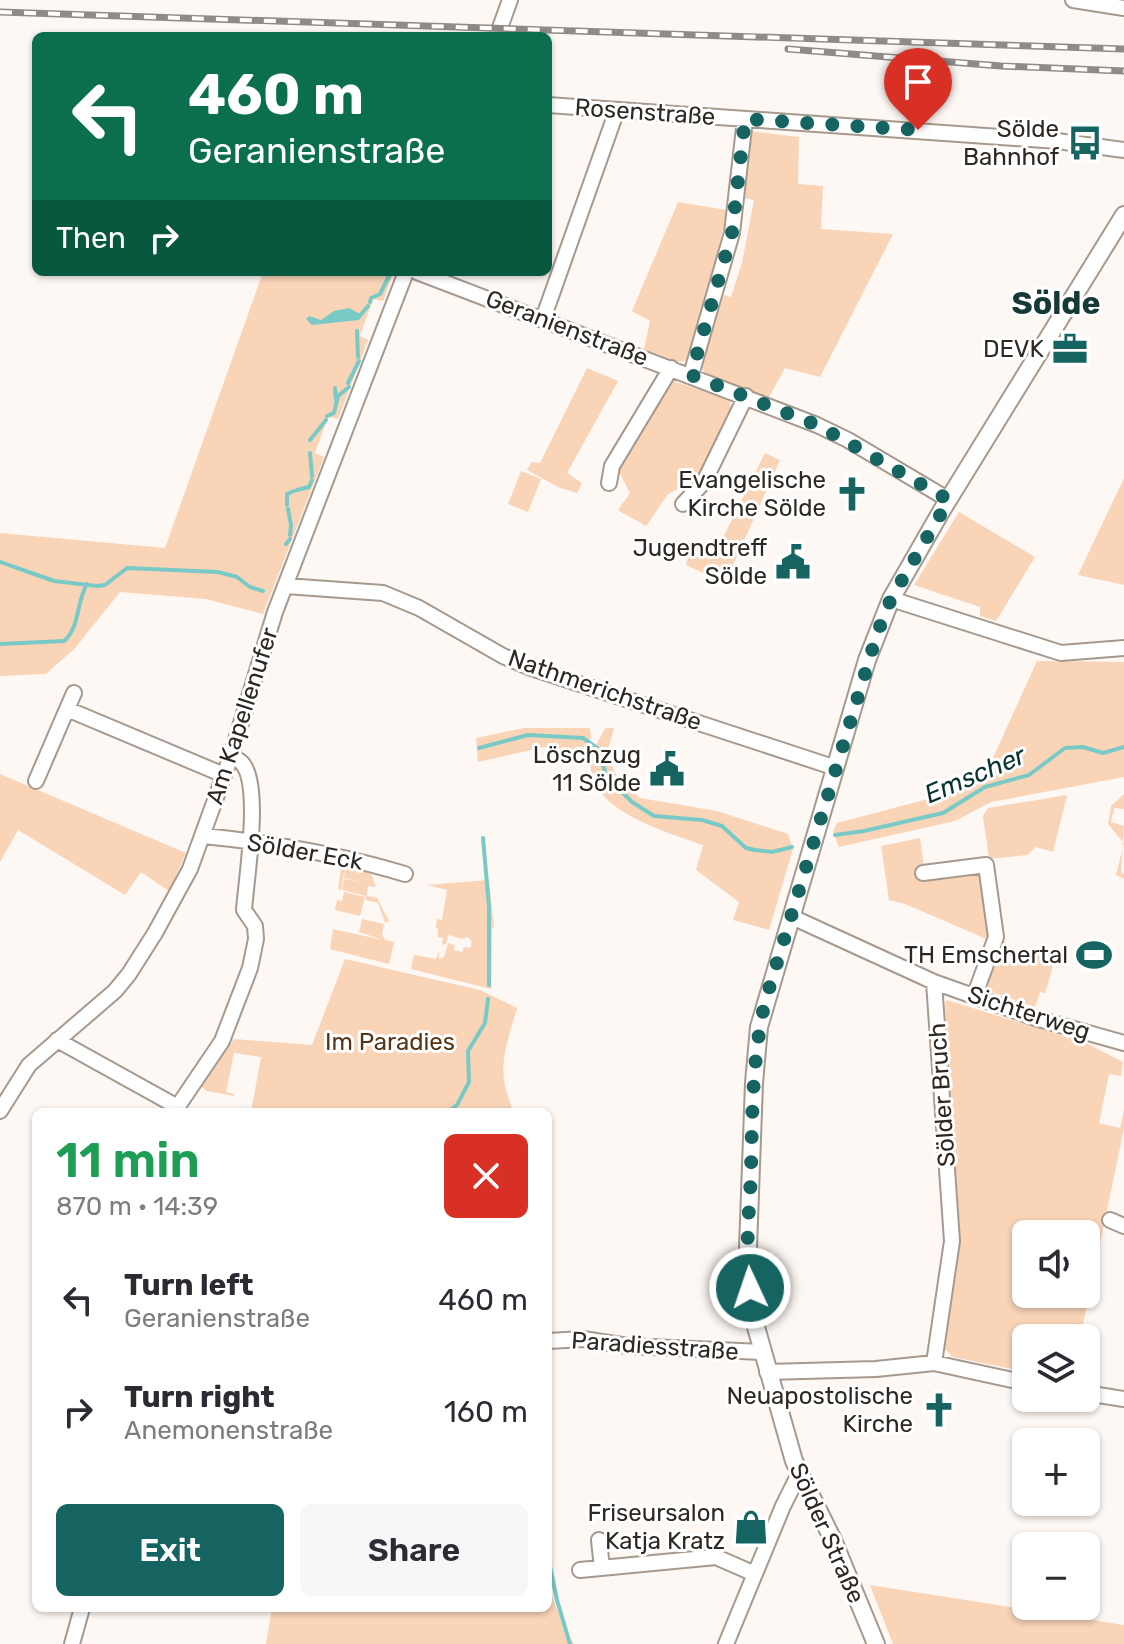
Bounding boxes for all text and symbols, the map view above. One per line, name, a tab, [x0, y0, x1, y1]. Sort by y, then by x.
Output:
pin	[884, 48, 952, 130]
icon: arrive	[896, 60, 940, 104]
text: 460 m	[188, 62, 364, 128]
icon: left	[56, 64, 160, 168]
street label: Rosenstraße	[574, 93, 716, 131]
place label: Sölde Bahnhof	[963, 115, 1060, 171]
bus stop icon: Sölde Bahnhof	[1066, 124, 1104, 162]
text: Geranienstraße	[188, 129, 445, 172]
icon: right	[142, 216, 186, 260]
text: Then	[56, 220, 126, 256]
street label: Geranienstraße	[482, 284, 652, 372]
district label: Sölde	[1011, 284, 1101, 322]
office icon: DEVK	[1051, 330, 1089, 368]
place label: DEVK	[983, 335, 1045, 363]
place label: Evangelische Kirche Sölde	[678, 466, 826, 522]
church icon: Evangelische Kirche Sölde	[833, 475, 871, 513]
place label: Jugendtreff Sölde	[633, 534, 767, 590]
public building icon: Jugendtreff Sölde	[774, 543, 812, 581]
street label: Am Kapellenufer	[200, 624, 284, 808]
street label: Nathmerichstraße	[505, 644, 705, 736]
water label: Emscher	[920, 739, 1031, 810]
place label: Löschzug 11 Sölde	[533, 741, 641, 797]
public building icon: Löschzug 11 Sölde	[648, 750, 686, 788]
street label: Sölder Eck	[245, 828, 366, 876]
sports icon: TH Emschertal	[1075, 936, 1113, 974]
place label: TH Emschertal	[904, 941, 1068, 969]
street label: Sichterweg	[964, 980, 1094, 1046]
street label: Sölder Bruch	[923, 1022, 961, 1168]
park label: Im Paradies	[325, 1028, 455, 1056]
text: 11 min	[56, 1132, 200, 1189]
button: close	[444, 1134, 528, 1218]
text: 870 m · 14:39	[56, 1191, 218, 1222]
map controls	[1012, 1220, 1100, 1620]
button: sound	[1012, 1220, 1100, 1308]
position arrow	[708, 1246, 792, 1330]
text: Turn left	[124, 1267, 254, 1303]
icon: left	[56, 1278, 100, 1322]
text: 460 m	[438, 1282, 528, 1318]
text: Geranienstraße	[124, 1303, 310, 1334]
button: layers	[1012, 1324, 1100, 1412]
street label: Paradiesstraße	[570, 1326, 740, 1366]
text: Turn right	[124, 1379, 275, 1415]
place label: Neuapostolische Kirche	[727, 1382, 913, 1438]
icon: right	[56, 1390, 100, 1434]
church icon: Neuapostolische Kirche	[920, 1391, 958, 1429]
text: 160 m	[444, 1394, 528, 1430]
text: Anemonenstraße	[124, 1415, 333, 1446]
button: +	[1012, 1428, 1100, 1516]
street label: Sölder Straße	[784, 1458, 870, 1608]
place label: Friseursalon Katja Kratz	[588, 1499, 725, 1555]
button: Exit	[56, 1504, 284, 1596]
button: Share	[300, 1504, 528, 1596]
shop icon: Friseursalon Katja Kratz	[732, 1508, 770, 1546]
button: −	[1012, 1532, 1100, 1620]

